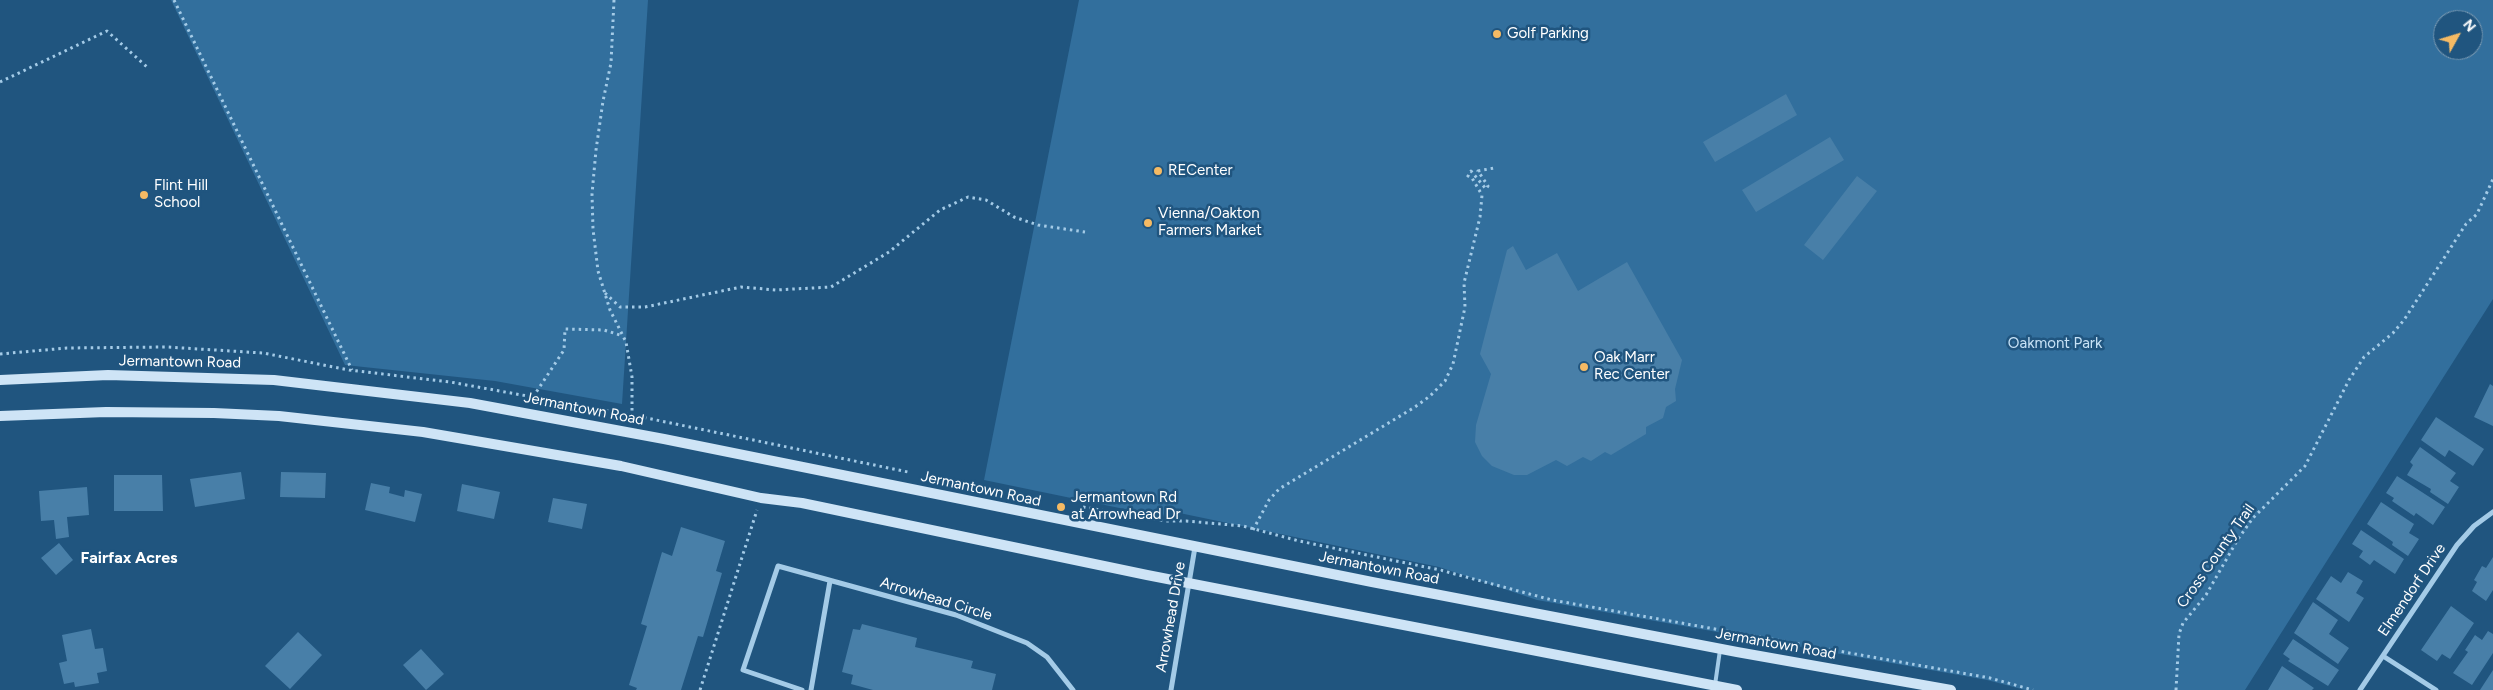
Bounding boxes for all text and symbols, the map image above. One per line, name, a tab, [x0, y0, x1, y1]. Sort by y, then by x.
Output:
north arrow	[2433, 10, 2483, 60]
text: N	[2459, 16, 2479, 35]
place label: Golf Parking	[1507, 25, 1589, 43]
marker: Golf Parking	[1491, 28, 1503, 40]
place label: RECenter	[1168, 162, 1233, 180]
marker: RECenter	[1152, 165, 1164, 177]
place label: Flint Hill School	[154, 177, 208, 212]
marker: Flint Hill School	[138, 189, 150, 201]
place label: Vienna/Oakton Farmers Market	[1158, 205, 1262, 240]
marker: Vienna/Oakton Farmers Market	[1142, 217, 1154, 229]
park label: Oakmont Park	[2008, 335, 2102, 353]
place label: Oak Marr Rec Center	[1594, 349, 1670, 384]
street label: Jermantown Road	[119, 352, 241, 372]
marker: Oak Marr Rec Center	[1578, 361, 1590, 373]
street label: Jermantown Road	[522, 389, 646, 429]
street label: Jermantown Road	[919, 467, 1043, 511]
place label: Jermantown Rd at Arrowhead Dr	[1071, 489, 1181, 524]
marker: Jermantown Rd at Arrowhead Dr	[1055, 501, 1067, 513]
street label: Cross County Trail	[2173, 501, 2259, 611]
street label: Elmendorf Drive	[2374, 540, 2450, 640]
district label: Fairfax Acres	[81, 548, 177, 568]
street label: Jermantown Road	[1317, 548, 1441, 588]
street label: Arrowhead Drive	[1152, 560, 1190, 674]
street label: Arrowhead Circle	[878, 573, 994, 625]
street label: Jermantown Road	[1714, 625, 1838, 663]

